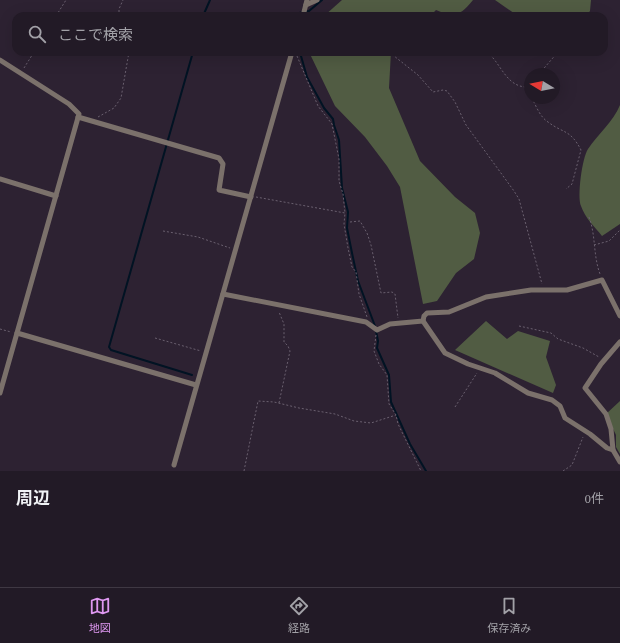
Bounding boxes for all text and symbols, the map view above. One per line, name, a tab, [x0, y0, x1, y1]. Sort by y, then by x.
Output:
search box	[12, 12, 608, 56]
icon: search	[26, 23, 48, 45]
text: ここで検索	[58, 24, 133, 45]
north arrow	[524, 68, 560, 104]
text: 周辺	[16, 486, 50, 510]
text: 0件	[584, 490, 604, 507]
tab: 地図	[89, 595, 111, 636]
tab: 経路	[288, 595, 310, 636]
tab: 保存済み	[487, 595, 531, 636]

